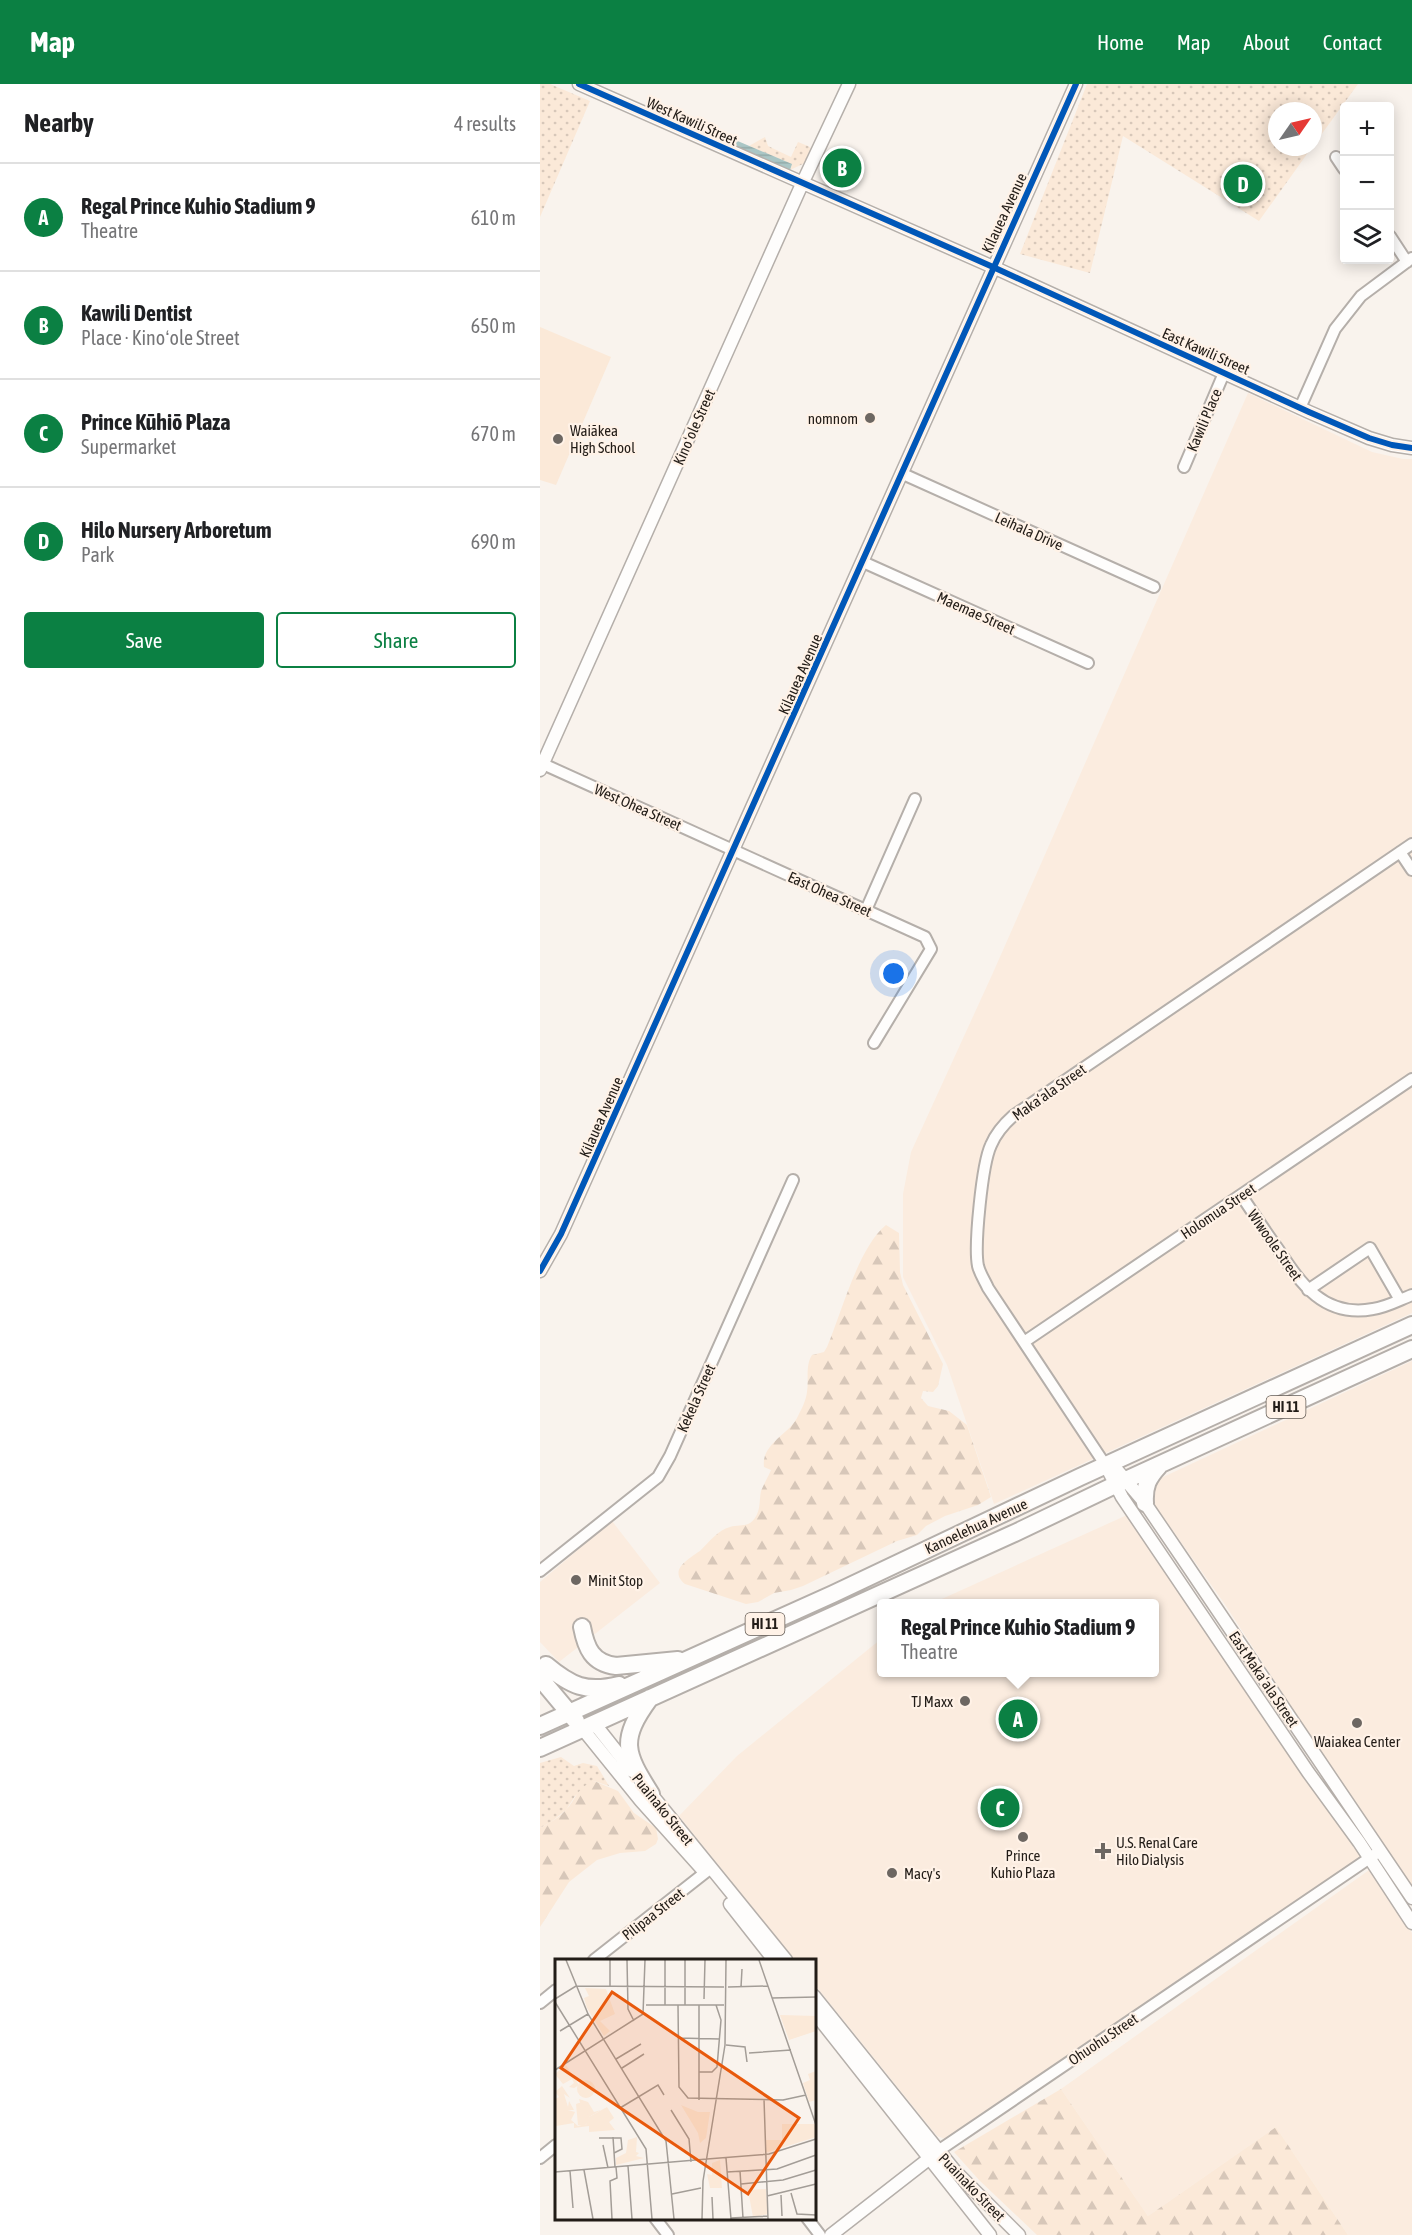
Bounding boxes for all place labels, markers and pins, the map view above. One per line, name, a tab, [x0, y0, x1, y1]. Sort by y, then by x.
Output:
pin: B	[822, 146, 862, 190]
pin: D	[1224, 162, 1262, 206]
place label: nomnom	[808, 410, 858, 427]
marker: nomnom	[863, 411, 877, 425]
place label: Waiākea High School	[570, 422, 635, 456]
marker: Waiākea High School	[551, 432, 565, 446]
place label: Minit Stop	[588, 1572, 643, 1589]
marker: Minit Stop	[569, 1573, 583, 1587]
place label: TJ Maxx	[911, 1693, 953, 1710]
marker: TJ Maxx	[958, 1694, 972, 1708]
pin: A	[998, 1696, 1038, 1742]
marker: Waiakea Center	[1350, 1716, 1364, 1730]
place label: Waiakea Center	[1314, 1733, 1401, 1750]
pin: C	[980, 1786, 1020, 1830]
marker: Prince Kuhio Plaza	[1016, 1830, 1030, 1844]
place label: U.S. Renal Care Hilo Dialysis	[1116, 1834, 1198, 1868]
marker: U.S. Renal Care Hilo Dialysis	[1094, 1842, 1112, 1860]
place label: Prince Kuhio Plaza	[991, 1847, 1055, 1881]
place label: Macy's	[904, 1865, 941, 1882]
marker: Macy's	[885, 1866, 899, 1880]

